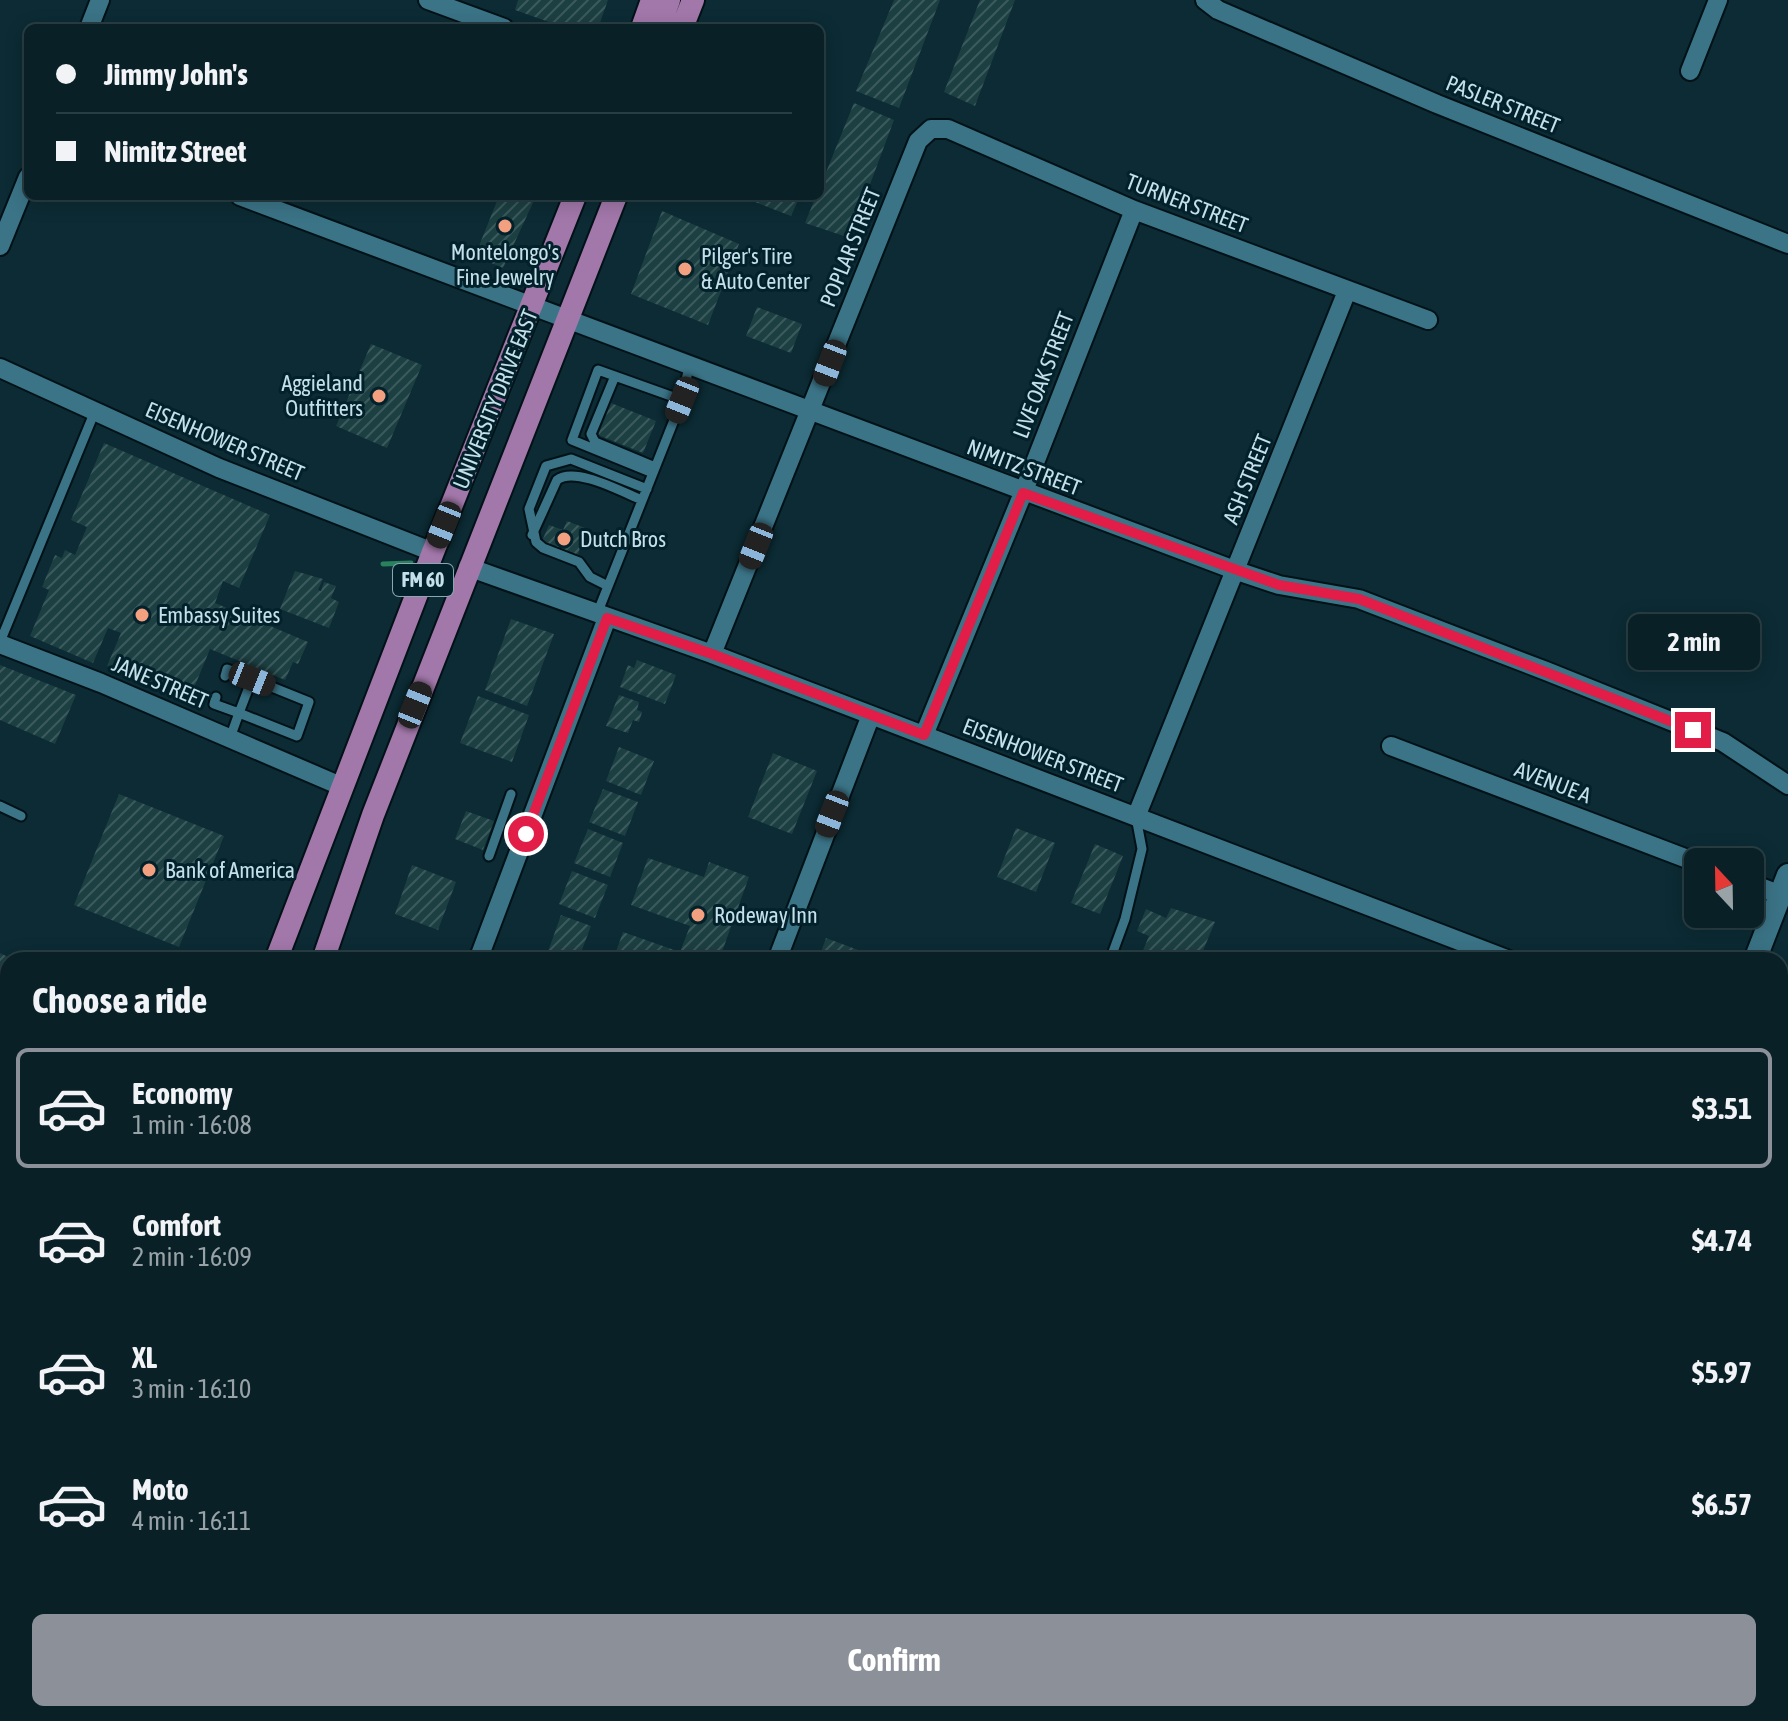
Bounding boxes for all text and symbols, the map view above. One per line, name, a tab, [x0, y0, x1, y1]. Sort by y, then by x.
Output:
text: Jimmy John's	[104, 57, 248, 91]
street label: PASLER STREET	[1442, 69, 1564, 139]
text: Nimitz Street	[104, 134, 246, 168]
street label: TURNER STREET	[1122, 168, 1252, 238]
street label: POPLAR STREET	[814, 183, 886, 310]
marker: Montelongo's Fine Jewelry	[496, 217, 514, 235]
place label: Montelongo's Fine Jewelry	[451, 239, 559, 290]
place label: Pilger's Tire & Auto Center	[701, 243, 810, 294]
marker: Pilger's Tire & Auto Center	[676, 260, 694, 278]
street label: UNIVERSITY DRIVE EAST	[447, 305, 543, 493]
street label: LIVE OAK STREET	[1007, 308, 1079, 442]
car	[810, 336, 850, 390]
place label: Aggieland Outfitters	[282, 370, 363, 421]
car	[662, 373, 702, 427]
marker: Aggieland Outfitters	[370, 387, 388, 405]
street label: EISENHOWER STREET	[142, 396, 308, 486]
street label: ASH STREET	[1217, 430, 1277, 528]
street label: NIMITZ STREET	[963, 433, 1085, 501]
car	[424, 498, 464, 552]
car	[736, 519, 776, 573]
place label: Dutch Bros	[580, 526, 666, 552]
marker: Dutch Bros	[555, 530, 573, 548]
road number: FM 60	[393, 564, 453, 596]
place label: Embassy Suites	[158, 602, 281, 628]
marker: Embassy Suites	[133, 606, 151, 624]
callout: 2 min	[1627, 614, 1759, 670]
text: 2 min	[1667, 627, 1721, 657]
street label: JANE STREET	[108, 650, 212, 714]
car	[225, 659, 279, 699]
car	[395, 678, 435, 732]
street label: EISENHOWER STREET	[959, 712, 1127, 798]
route end	[1675, 712, 1711, 748]
street label: AVENUE A	[1511, 756, 1595, 808]
car	[812, 787, 852, 841]
route start	[508, 816, 544, 852]
north arrow	[1684, 848, 1764, 928]
map controls	[1684, 848, 1764, 928]
place label: Bank of America	[165, 857, 295, 883]
marker: Bank of America	[140, 861, 158, 879]
place label: Rodeway Inn	[714, 902, 818, 928]
marker: Rodeway Inn	[689, 906, 707, 924]
text: Choose a ride	[32, 979, 207, 1021]
icon: car	[36, 1072, 108, 1144]
text: Economy	[132, 1076, 233, 1110]
text: $3.51	[1692, 1091, 1752, 1125]
text: 1 min · 16:08	[132, 1110, 252, 1140]
icon: car	[36, 1204, 108, 1276]
text: Comfort	[132, 1208, 221, 1242]
text: $4.74	[1692, 1223, 1752, 1257]
text: 2 min · 16:09	[132, 1242, 252, 1272]
icon: car	[36, 1336, 108, 1408]
text: XL	[132, 1340, 157, 1374]
text: $5.97	[1692, 1355, 1752, 1389]
text: 3 min · 16:10	[132, 1374, 251, 1404]
icon: car	[36, 1468, 108, 1540]
text: Moto	[132, 1472, 189, 1506]
text: $6.57	[1692, 1487, 1752, 1521]
text: 4 min · 16:11	[132, 1506, 251, 1536]
button: Confirm	[32, 1614, 1756, 1706]

